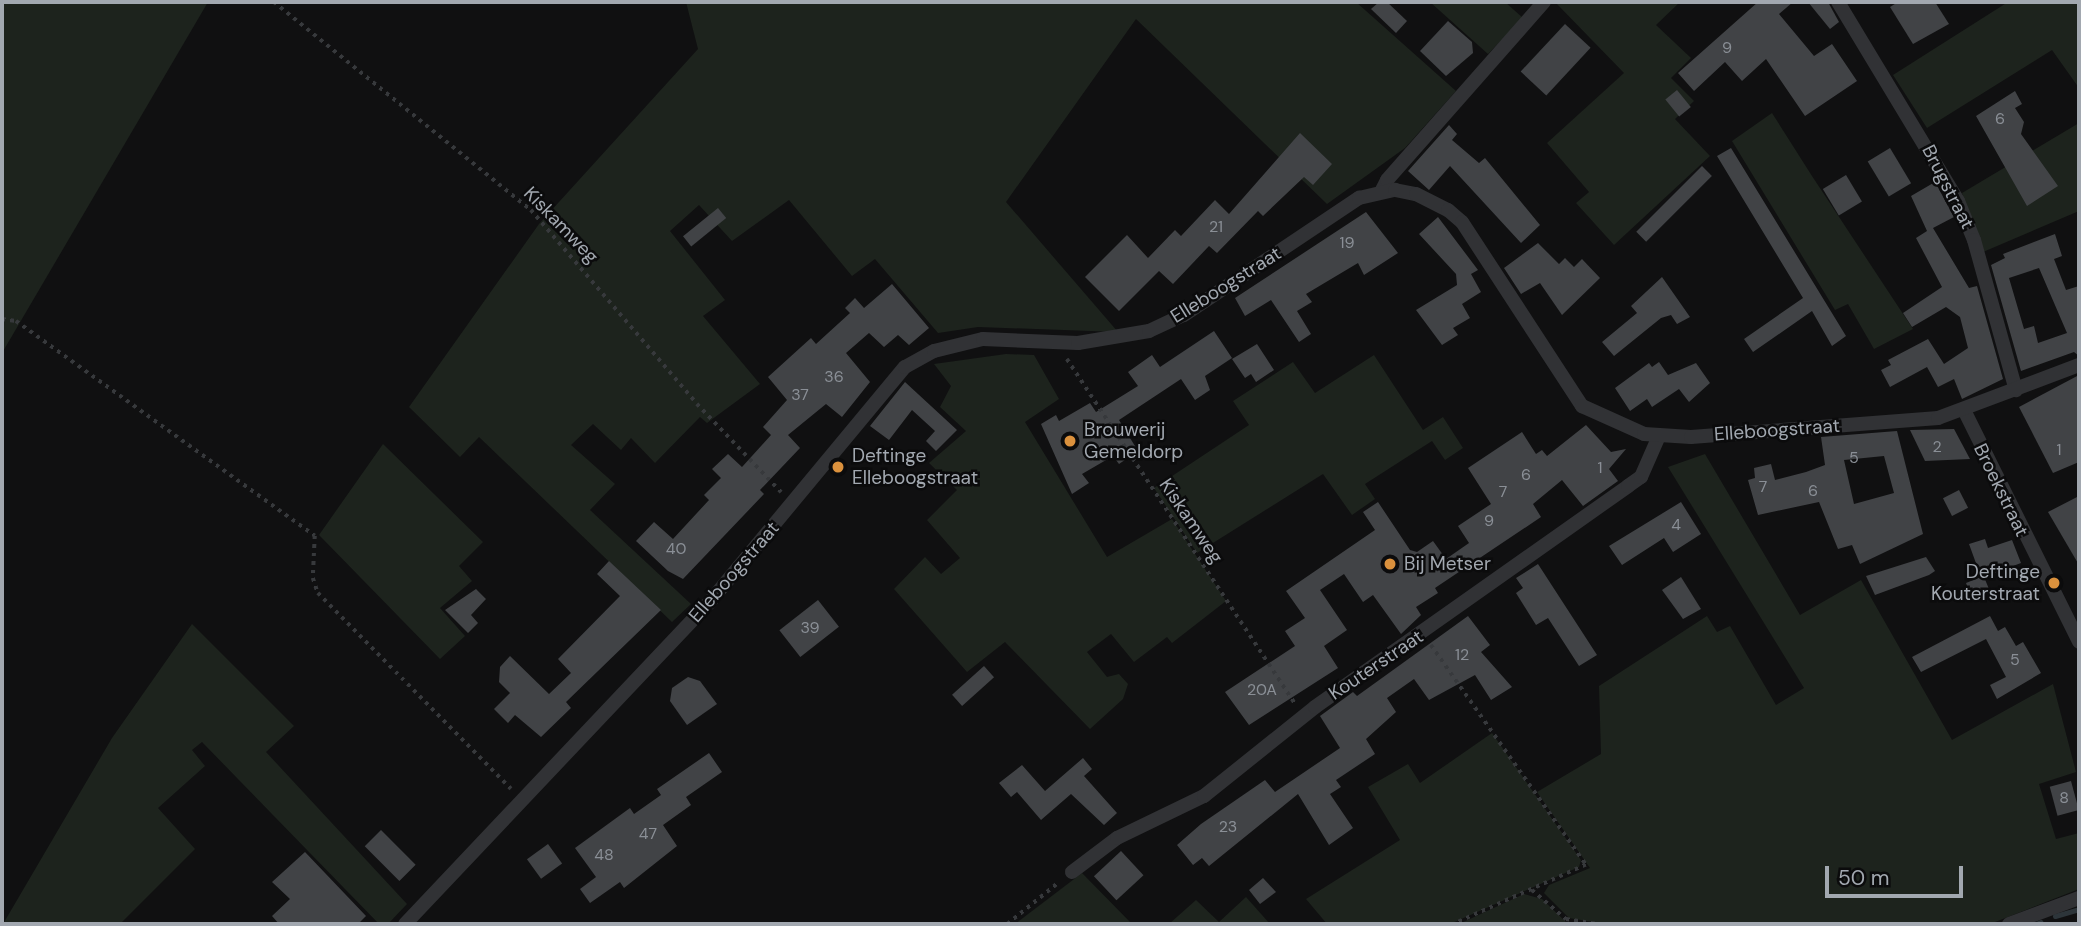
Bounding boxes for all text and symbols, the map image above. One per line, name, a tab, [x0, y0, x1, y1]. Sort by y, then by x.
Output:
house number: 9	[1722, 38, 1732, 58]
house number: 6	[1995, 109, 2005, 129]
street label: Brugstraat	[1917, 141, 1979, 233]
street label: Kiskamweg	[519, 182, 603, 268]
house number: 21	[1209, 217, 1223, 237]
house number: 19	[1339, 233, 1355, 253]
street label: Elleboogstraat	[1166, 242, 1286, 328]
house number: 36	[824, 367, 844, 387]
house number: 37	[791, 385, 809, 405]
street label: Elleboogstraat	[1713, 414, 1841, 446]
place label: Brouwerij Gemeldorp	[1084, 419, 1183, 463]
marker: Brouwerij Gemeldorp	[1062, 433, 1078, 449]
house number: 2	[1932, 437, 1942, 457]
street label: Broekstraat	[1969, 440, 2033, 540]
house number: 1	[2057, 440, 2061, 460]
place label: Deftinge Elleboogstraat	[852, 445, 978, 489]
house number: 5	[1849, 448, 1859, 468]
house number: 1	[1598, 458, 1602, 478]
marker: Deftinge Elleboogstraat	[830, 459, 846, 475]
house number: 6	[1521, 465, 1531, 485]
street label: Kiskamweg	[1154, 474, 1228, 568]
house number: 7	[1759, 477, 1767, 497]
house number: 6	[1808, 481, 1818, 501]
house number: 7	[1499, 482, 1507, 502]
house number: 9	[1484, 511, 1494, 531]
house number: 4	[1671, 515, 1681, 535]
street label: Elleboogstraat	[684, 517, 784, 627]
house number: 40	[666, 539, 686, 559]
place label: Bij Metser	[1404, 553, 1491, 575]
marker: Bij Metser	[1382, 556, 1398, 572]
place label: Deftinge Kouterstraat	[1931, 561, 2040, 605]
marker: Deftinge Kouterstraat	[2046, 575, 2062, 591]
house number: 39	[800, 618, 820, 638]
street label: Kouterstraat	[1324, 625, 1428, 705]
house number: 12	[1455, 645, 1469, 665]
house number: 5	[2010, 650, 2020, 670]
house number: 20A	[1247, 680, 1277, 700]
house number: 8	[2059, 788, 2069, 808]
house number: 23	[1219, 817, 1237, 837]
house number: 47	[639, 824, 657, 844]
house number: 48	[594, 845, 614, 865]
scale bar	[1829, 852, 1967, 896]
text: 50 m	[1838, 864, 1889, 892]

